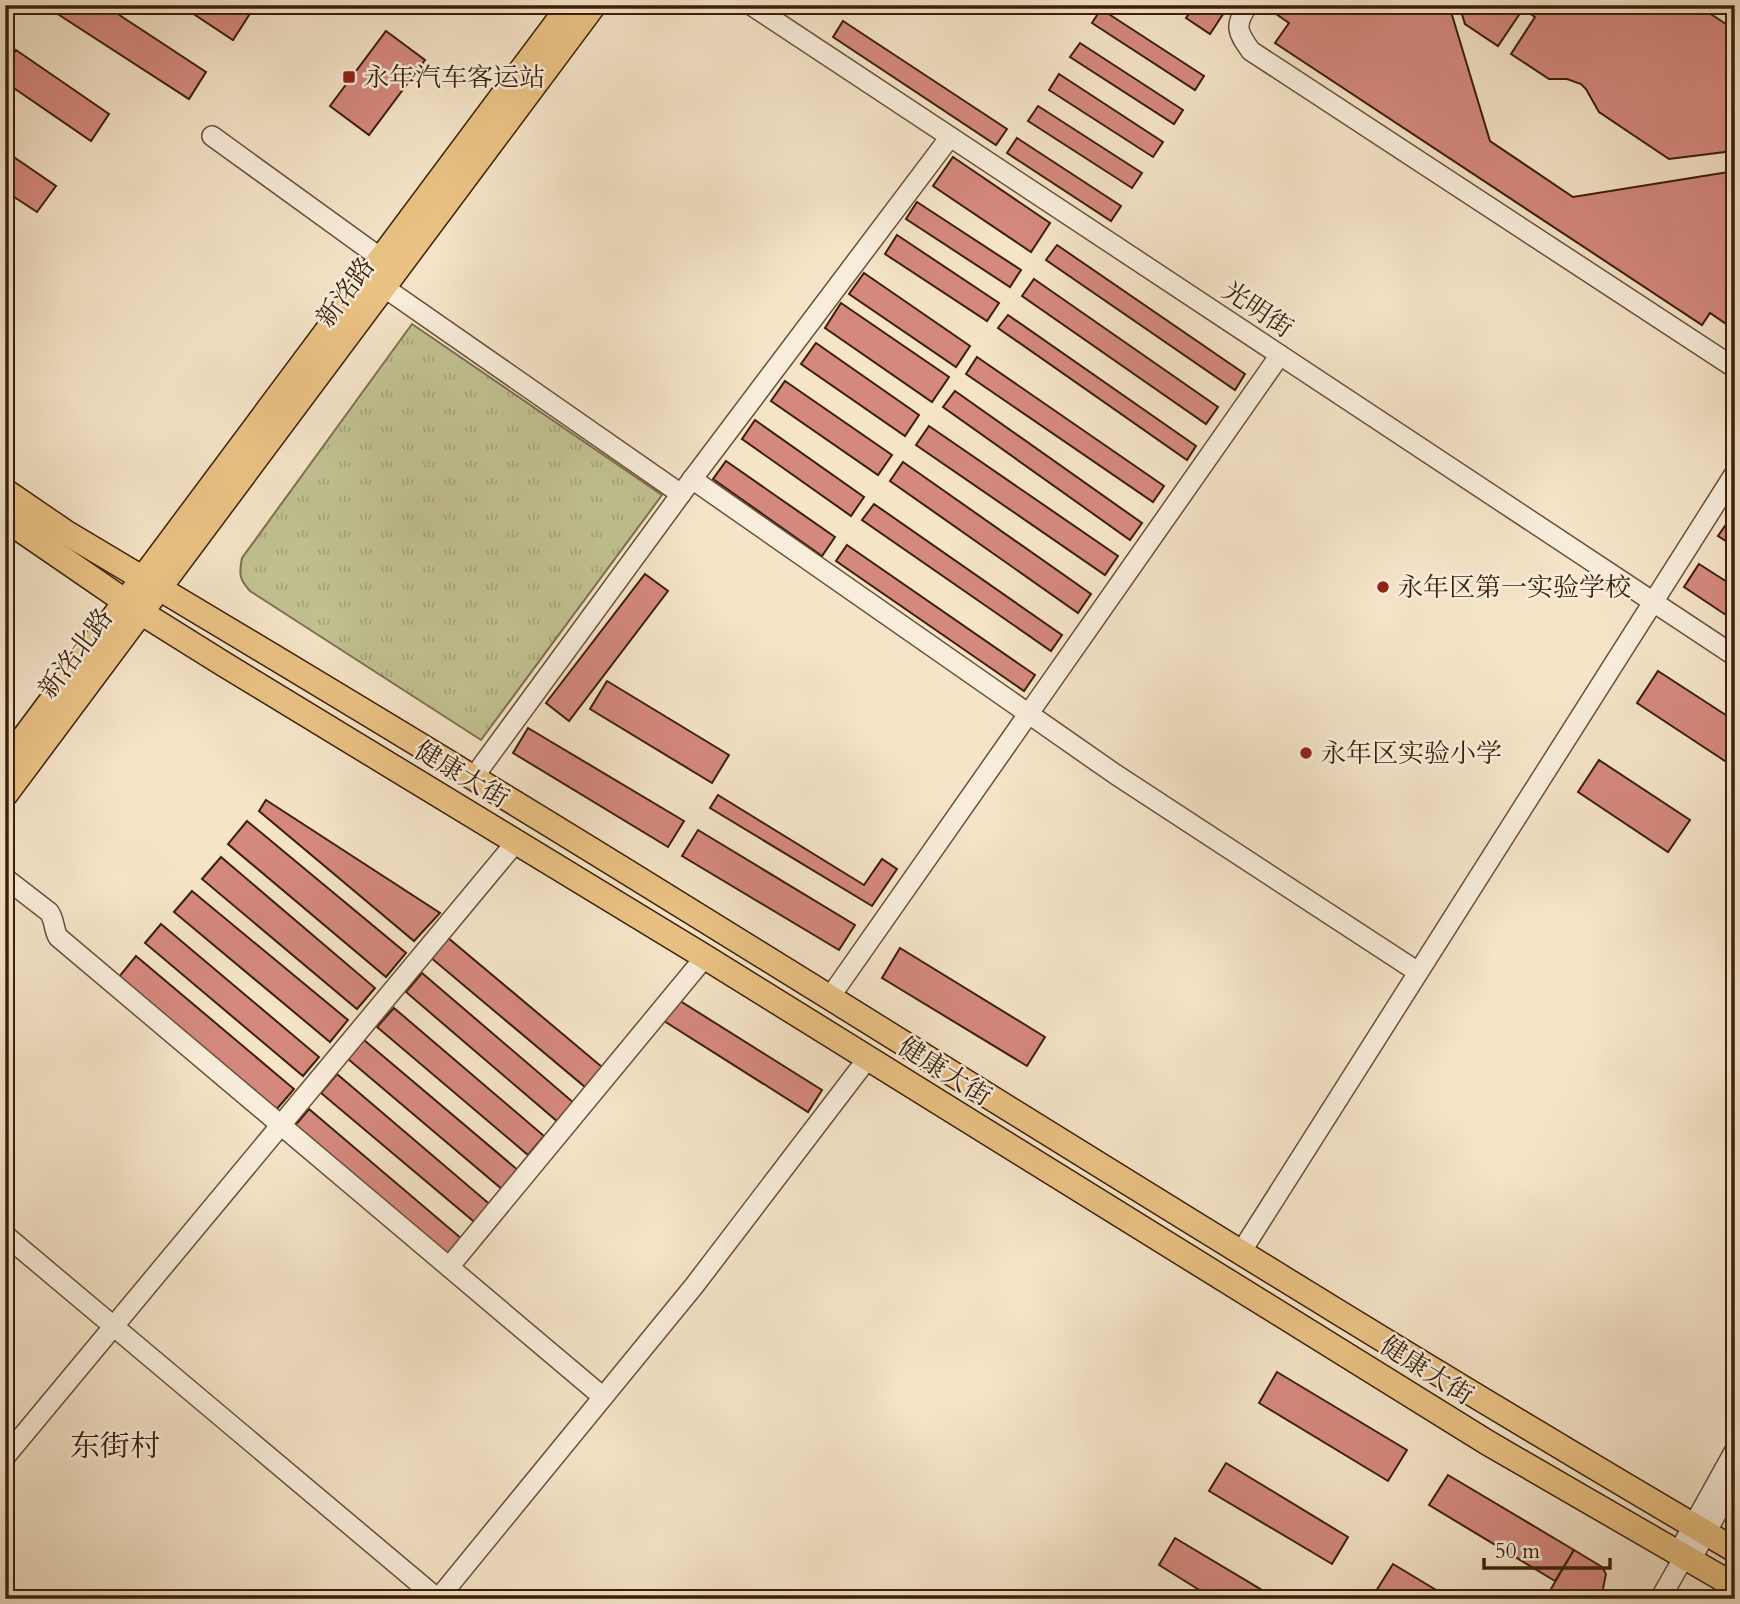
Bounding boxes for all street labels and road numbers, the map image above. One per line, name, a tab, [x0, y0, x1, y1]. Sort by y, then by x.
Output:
street label: 新洺路	[308, 250, 382, 334]
street label: 光明街	[1216, 273, 1300, 346]
street label: 新洺北路	[30, 601, 121, 705]
street label: 健康大街	[408, 733, 515, 816]
street label: 健康大街	[891, 1029, 998, 1114]
street label: 健康大街	[1373, 1328, 1480, 1413]

